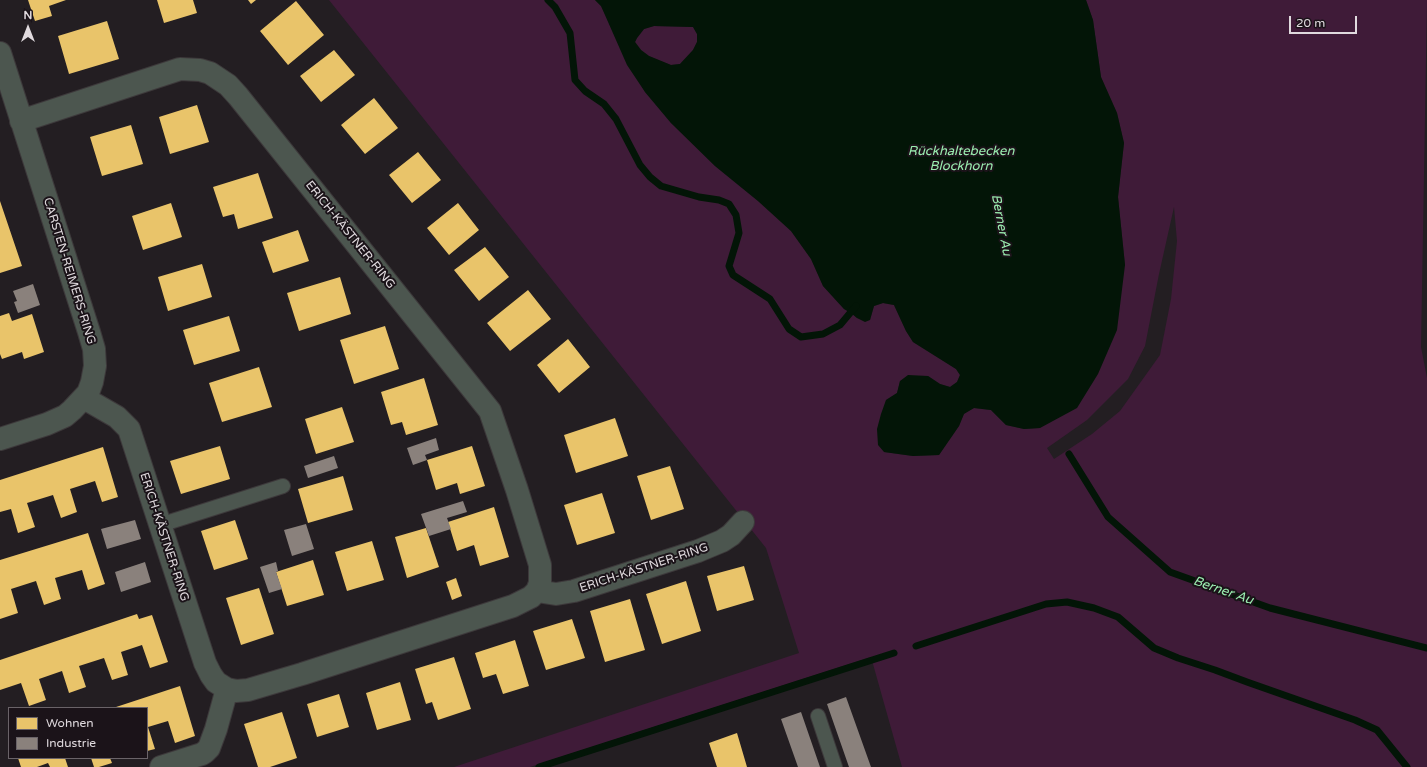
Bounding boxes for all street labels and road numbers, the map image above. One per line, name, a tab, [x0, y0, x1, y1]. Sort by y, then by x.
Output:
street label: ERICH-KÄSTNER-RING	[302, 178, 398, 292]
street label: CARSTEN-REIMERS-RING	[40, 196, 98, 346]
street label: ERICH-KÄSTNER-RING	[136, 471, 192, 603]
street label: ERICH-KÄSTNER-RING	[578, 540, 710, 596]

